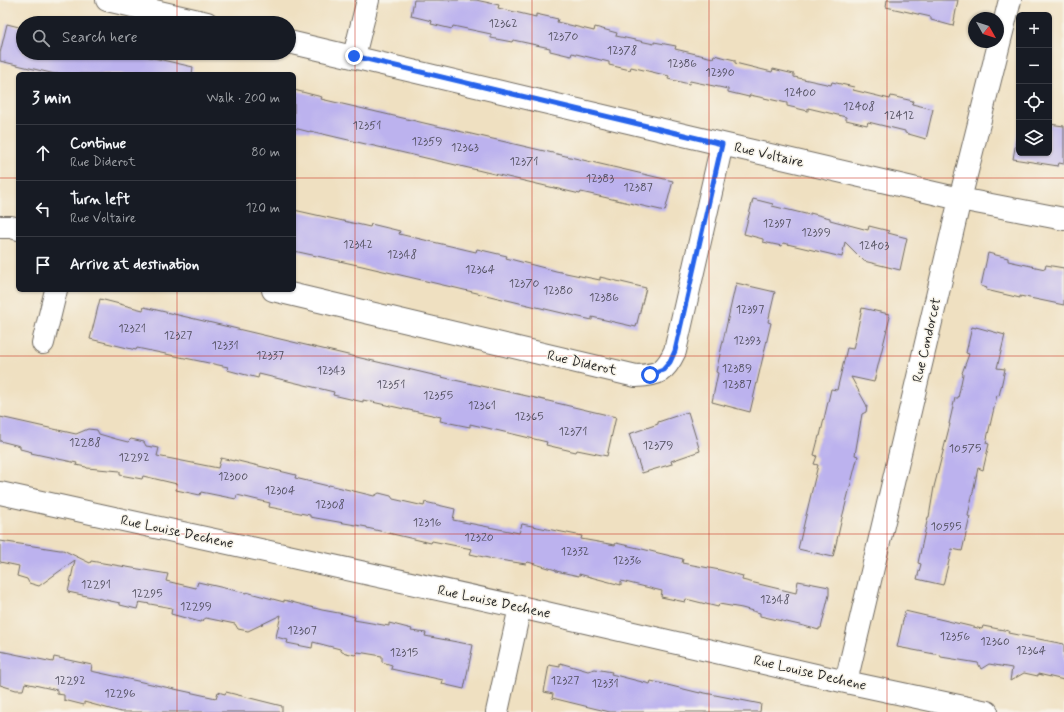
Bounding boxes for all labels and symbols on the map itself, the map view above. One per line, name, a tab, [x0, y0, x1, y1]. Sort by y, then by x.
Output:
north arrow	[968, 12, 1004, 48]
house number: 12362	[488, 16, 518, 32]
house number: 12370	[548, 29, 579, 45]
house number: 12378	[607, 43, 637, 59]
route end	[345, 47, 363, 65]
house number: 12386	[667, 56, 697, 72]
house number: 12390	[705, 65, 735, 81]
house number: 12400	[784, 85, 816, 101]
house number: 12408	[843, 99, 875, 115]
house number: 12412	[884, 108, 914, 124]
house number: 12351	[353, 118, 381, 134]
house number: 12359	[412, 134, 442, 150]
street label: Rue Voltaire	[732, 138, 806, 172]
house number: 12363	[451, 140, 479, 156]
house number: 12371	[509, 154, 539, 170]
house number: 12383	[586, 171, 614, 187]
house number: 12387	[623, 180, 653, 196]
house number: 12397	[763, 216, 791, 232]
house number: 12399	[801, 225, 831, 241]
house number: 12342	[343, 237, 373, 253]
house number: 12403	[859, 238, 889, 254]
house number: 12348	[387, 247, 417, 263]
house number: 12364	[465, 262, 495, 278]
house number: 12370	[509, 276, 540, 292]
house number: 12380	[543, 283, 573, 299]
house number: 12386	[589, 290, 619, 306]
street label: Rue Condorcet	[909, 296, 946, 384]
house number: 12397	[736, 302, 764, 318]
house number: 12321	[118, 321, 146, 337]
house number: 12327	[164, 328, 192, 344]
house number: 12393	[733, 333, 761, 349]
house number: 12331	[211, 338, 239, 354]
street label: Rue Diderot	[545, 346, 619, 380]
house number: 12337	[256, 348, 284, 364]
house number: 12389	[722, 361, 752, 377]
house number: 12343	[317, 363, 345, 379]
route start	[641, 366, 659, 384]
house number: 12351	[377, 377, 405, 393]
house number: 12387	[722, 377, 752, 393]
house number: 12355	[423, 388, 453, 404]
house number: 12361	[468, 398, 496, 414]
house number: 12365	[514, 409, 544, 425]
house number: 12371	[558, 424, 588, 440]
house number: 12288	[69, 435, 101, 451]
house number: 12379	[642, 438, 674, 454]
house number: 10575	[949, 441, 981, 457]
house number: 12292	[118, 450, 150, 466]
house number: 12300	[218, 469, 248, 485]
house number: 12304	[265, 483, 295, 499]
house number: 12308	[315, 497, 345, 513]
street label: Rue Louise Dechene	[119, 511, 235, 553]
house number: 12316	[413, 515, 442, 531]
house number: 10595	[930, 519, 962, 535]
house number: 12320	[464, 530, 494, 546]
house number: 12332	[561, 544, 589, 560]
house number: 12336	[613, 553, 642, 569]
house number: 12291	[81, 577, 111, 593]
street label: Rue Louise Dechene	[436, 581, 552, 623]
house number: 12295	[131, 586, 163, 602]
house number: 12348	[760, 592, 790, 608]
house number: 12299	[180, 599, 212, 615]
house number: 12307	[287, 623, 317, 639]
house number: 12356	[940, 629, 971, 645]
house number: 12360	[980, 634, 1010, 650]
house number: 12364	[1016, 643, 1046, 659]
house number: 12315	[390, 645, 418, 661]
street label: Rue Louise Dechene	[752, 651, 868, 695]
house number: 12292	[54, 673, 86, 689]
house number: 12327	[551, 673, 579, 689]
house number: 12331	[591, 676, 619, 692]
house number: 12296	[104, 686, 136, 702]

